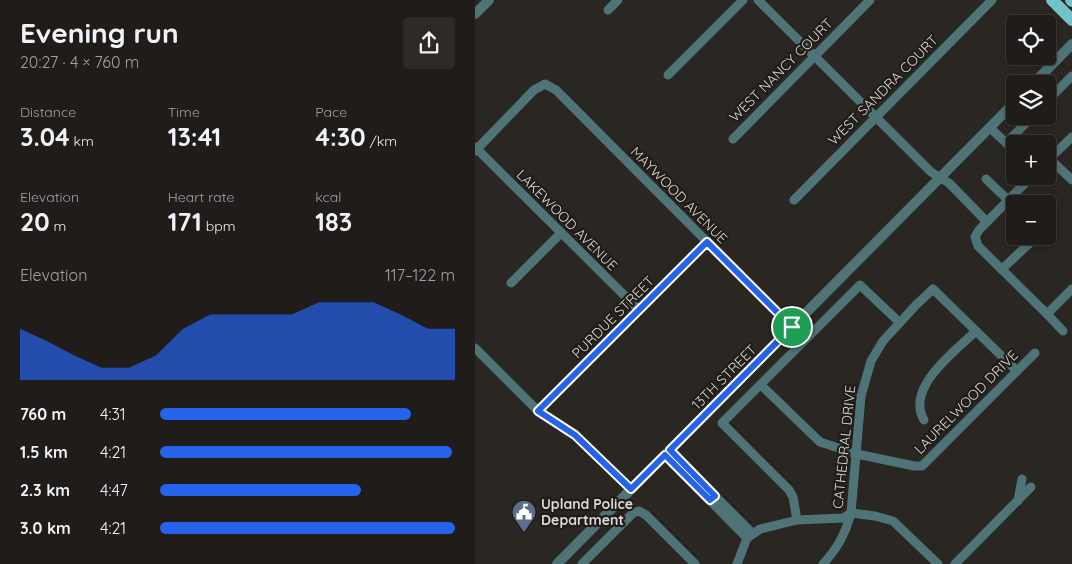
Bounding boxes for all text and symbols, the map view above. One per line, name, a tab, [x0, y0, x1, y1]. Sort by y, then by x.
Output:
street label: WEST NANCY COURT	[725, 14, 837, 126]
text: Evening run	[20, 15, 179, 50]
map controls	[1006, 15, 1056, 245]
button: locate	[1006, 15, 1056, 65]
button: share	[403, 17, 455, 69]
street label: WEST SANDRA COURT	[824, 31, 942, 149]
text: 20:27 · 4 × 760 m	[20, 52, 139, 72]
button: layers	[1006, 75, 1056, 125]
text: Distance	[20, 103, 76, 121]
text: Time	[168, 103, 200, 121]
text: Pace	[315, 103, 347, 121]
text: 3.04	[20, 121, 70, 152]
text: 13:41	[168, 121, 221, 152]
text: 4:30	[315, 121, 366, 152]
text: km	[70, 132, 94, 150]
text: /km	[366, 132, 397, 150]
button: +	[1006, 135, 1056, 185]
street label: MAYWOOD AVENUE	[627, 143, 731, 247]
street label: LAKEWOOD AVENUE	[513, 166, 621, 274]
text: Elevation	[20, 188, 79, 206]
text: Heart rate	[168, 188, 234, 206]
text: kcal	[315, 188, 341, 206]
button: −	[1006, 195, 1056, 245]
text: 20	[20, 206, 50, 237]
text: 171	[168, 206, 202, 237]
text: 183	[315, 206, 352, 237]
text: m	[50, 217, 66, 235]
text: bpm	[202, 217, 235, 235]
text: Elevation	[20, 265, 87, 285]
text: 117–122 m	[385, 265, 455, 285]
street label: PURDUE STREET	[568, 272, 658, 362]
pin	[771, 306, 813, 348]
icon: arrive	[778, 313, 806, 341]
street label: 13TH STREET	[688, 341, 760, 413]
street label: LAURELWOOD DRIVE	[910, 346, 1022, 458]
street label: CATHEDRAL DRIVE	[829, 384, 859, 510]
text: 760 m	[20, 404, 66, 424]
text: 4:31	[100, 404, 126, 424]
text: 1.5 km	[20, 442, 68, 462]
text: 4:21	[100, 442, 126, 462]
text: 2.3 km	[20, 480, 70, 500]
text: 4:47	[100, 480, 128, 500]
place label: Upland Police Department	[541, 495, 633, 529]
public building icon: Upland Police Department	[511, 499, 537, 533]
text: 3.0 km	[20, 518, 71, 538]
text: 4:21	[100, 518, 126, 538]

